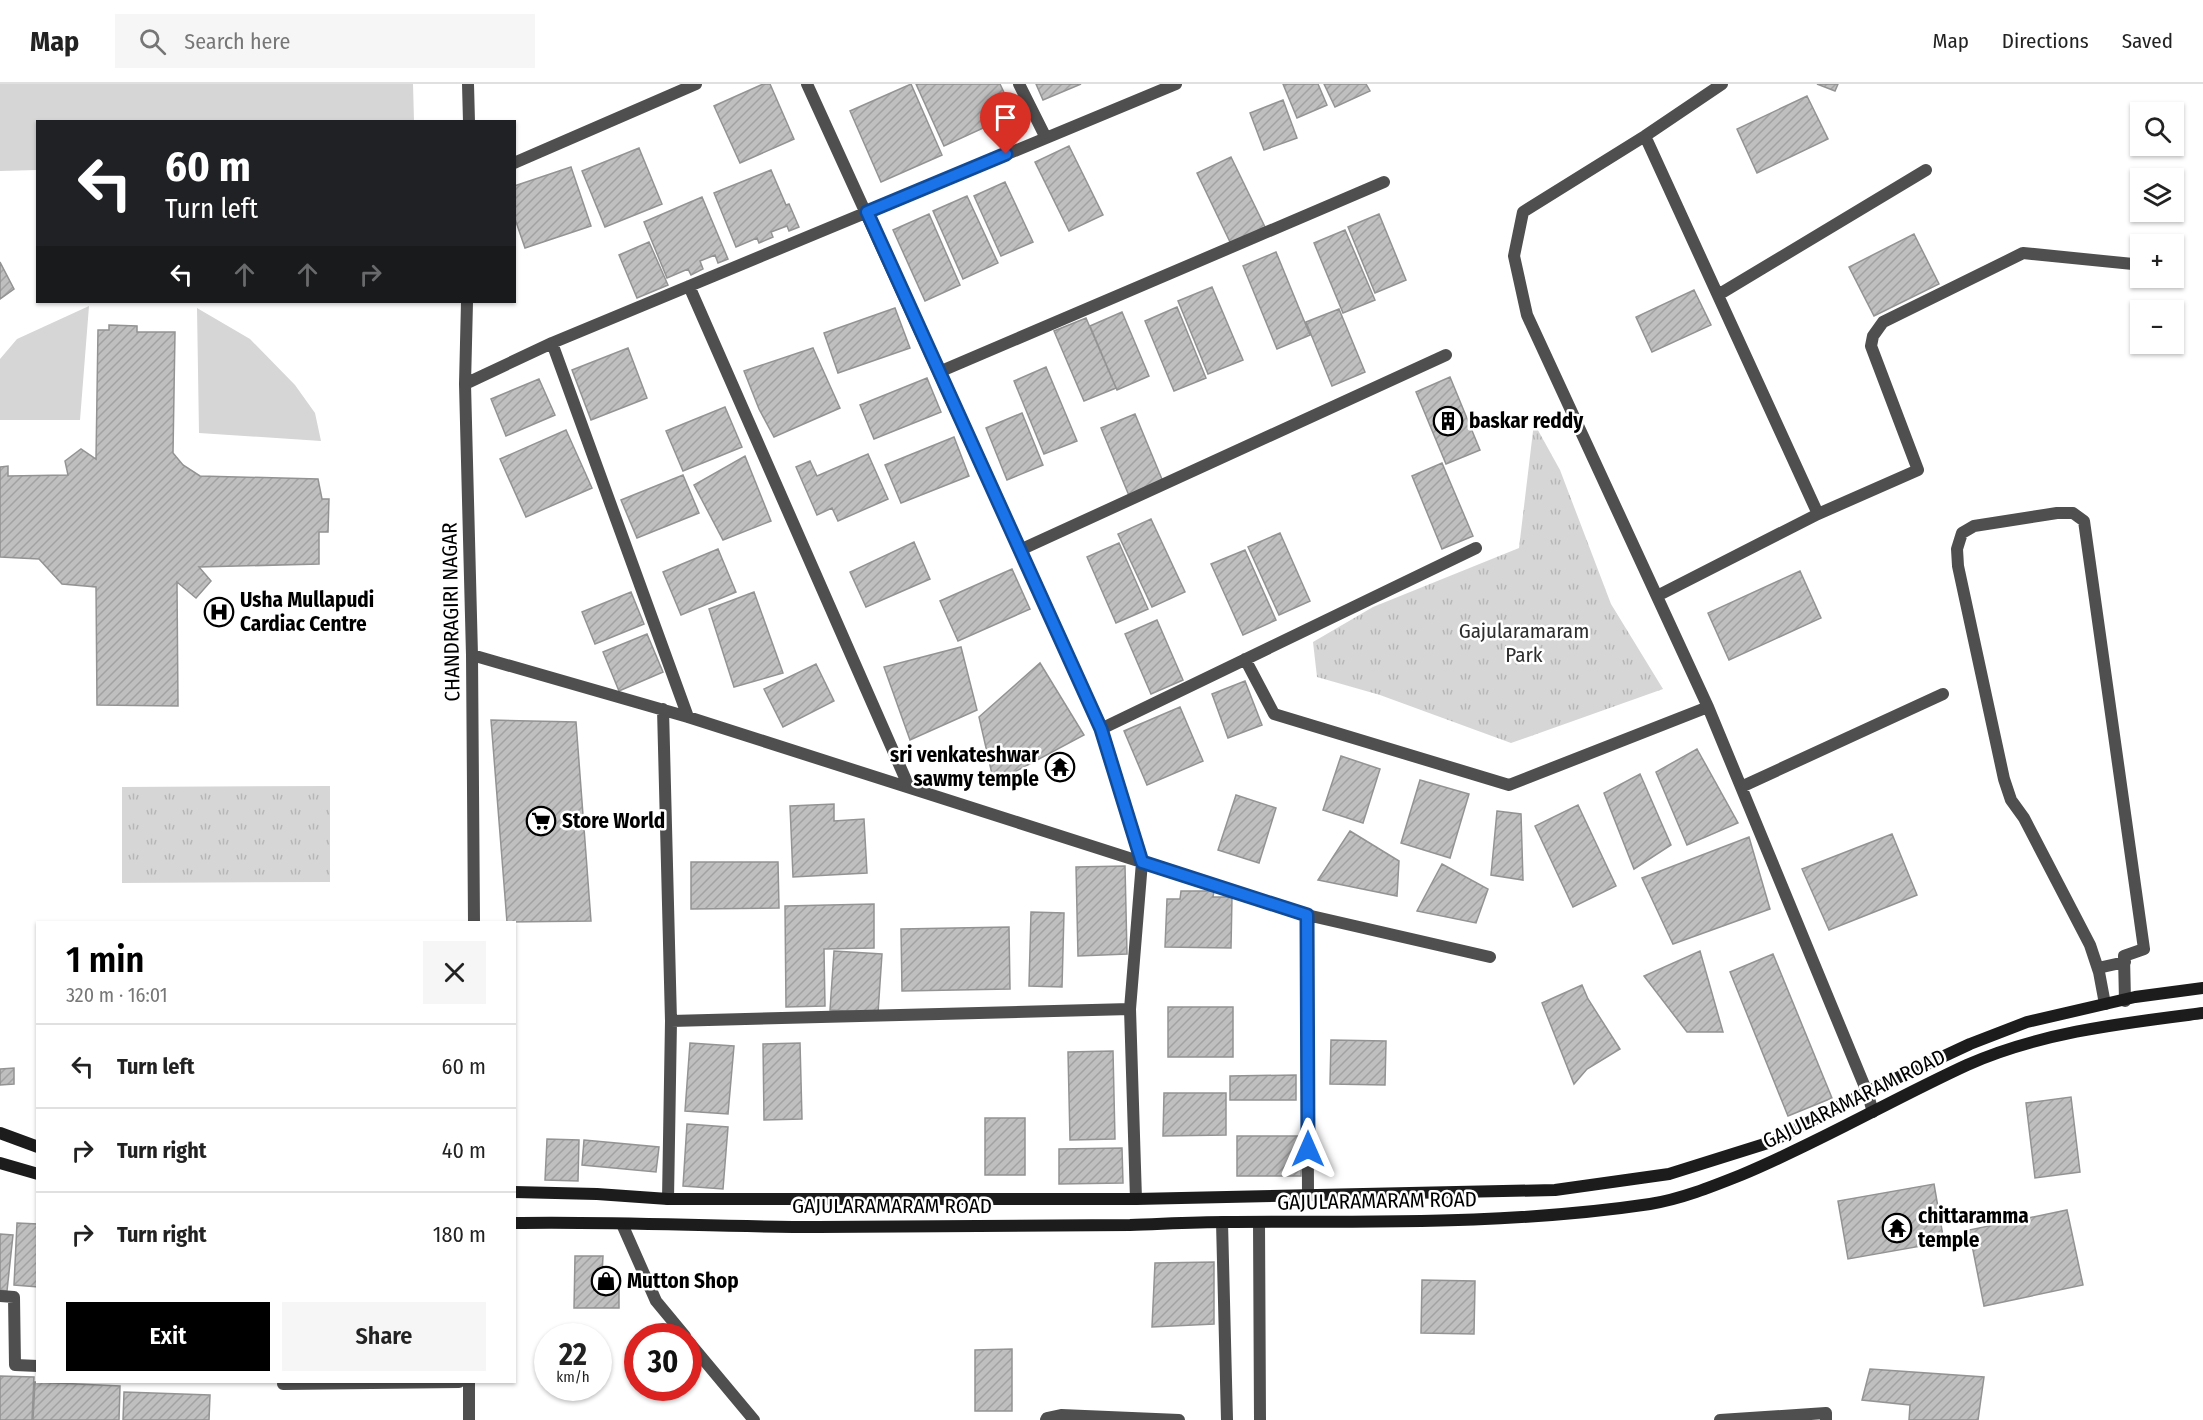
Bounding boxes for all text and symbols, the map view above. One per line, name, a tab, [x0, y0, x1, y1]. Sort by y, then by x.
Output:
search box	[115, 14, 535, 68]
text: Map	[30, 25, 79, 58]
icon: search	[136, 25, 169, 58]
text: Search here	[184, 28, 290, 55]
text: Map	[1932, 28, 1969, 54]
text: Directions	[2002, 28, 2089, 54]
text: Saved	[2122, 28, 2173, 54]
pin	[980, 92, 1031, 154]
icon: arrive	[989, 101, 1022, 134]
map controls	[2130, 102, 2184, 354]
button: search	[2130, 102, 2184, 156]
text: 60 m	[165, 142, 251, 192]
icon: left	[66, 144, 144, 222]
button: layers	[2130, 168, 2184, 222]
text: Turn left	[165, 193, 258, 225]
button: +	[2130, 234, 2184, 288]
icon: left	[165, 258, 198, 291]
icon: ahead	[228, 258, 261, 291]
icon: ahead	[291, 258, 324, 291]
icon: right	[354, 258, 387, 291]
button: −	[2130, 300, 2184, 354]
building icon: baskar reddy	[1432, 405, 1464, 437]
place label: baskar reddy	[1469, 408, 1584, 434]
street label: CHANDRAGIRI NAGAR	[436, 522, 466, 702]
place label: Usha Mullapudi Cardiac Centre	[240, 587, 374, 637]
hospital icon: Usha Mullapudi Cardiac Centre	[203, 596, 235, 628]
park label: Gajularamaram Park	[1459, 618, 1589, 668]
place label: sri venkateshwar sawmy temple	[890, 742, 1039, 792]
temple icon: sri venkateshwar sawmy temple	[1044, 751, 1076, 783]
supermarket icon: Store World	[525, 805, 557, 837]
place label: Store World	[562, 808, 665, 834]
text: 1 min	[66, 938, 144, 982]
button: close	[423, 941, 486, 1004]
text: 320 m · 16:01	[66, 983, 168, 1007]
street label: GAJULARAMARAM ROAD	[1758, 1044, 1950, 1154]
icon: left	[66, 1050, 99, 1083]
text: Turn left	[117, 1053, 195, 1080]
text: 60 m	[442, 1053, 486, 1080]
position arrow	[1276, 1117, 1340, 1181]
icon: right	[66, 1134, 99, 1167]
text: Turn right	[117, 1137, 206, 1164]
text: 40 m	[442, 1137, 486, 1164]
street label: GAJULARAMARAM ROAD	[1277, 1186, 1477, 1216]
street label: GAJULARAMARAM ROAD	[792, 1193, 992, 1219]
place label: chittaramma temple	[1918, 1203, 2029, 1253]
temple icon: chittaramma temple	[1881, 1212, 1913, 1244]
icon: right	[66, 1218, 99, 1251]
text: Turn right	[117, 1221, 206, 1248]
text: 180 m	[433, 1221, 486, 1248]
shop icon: Mutton Shop	[590, 1265, 622, 1297]
place label: Mutton Shop	[627, 1268, 739, 1294]
button: Exit	[66, 1302, 270, 1371]
button: Share	[282, 1302, 486, 1371]
speed limit sign: 30	[624, 1323, 702, 1401]
text: 22	[559, 1337, 587, 1373]
text: km/h	[556, 1368, 590, 1386]

